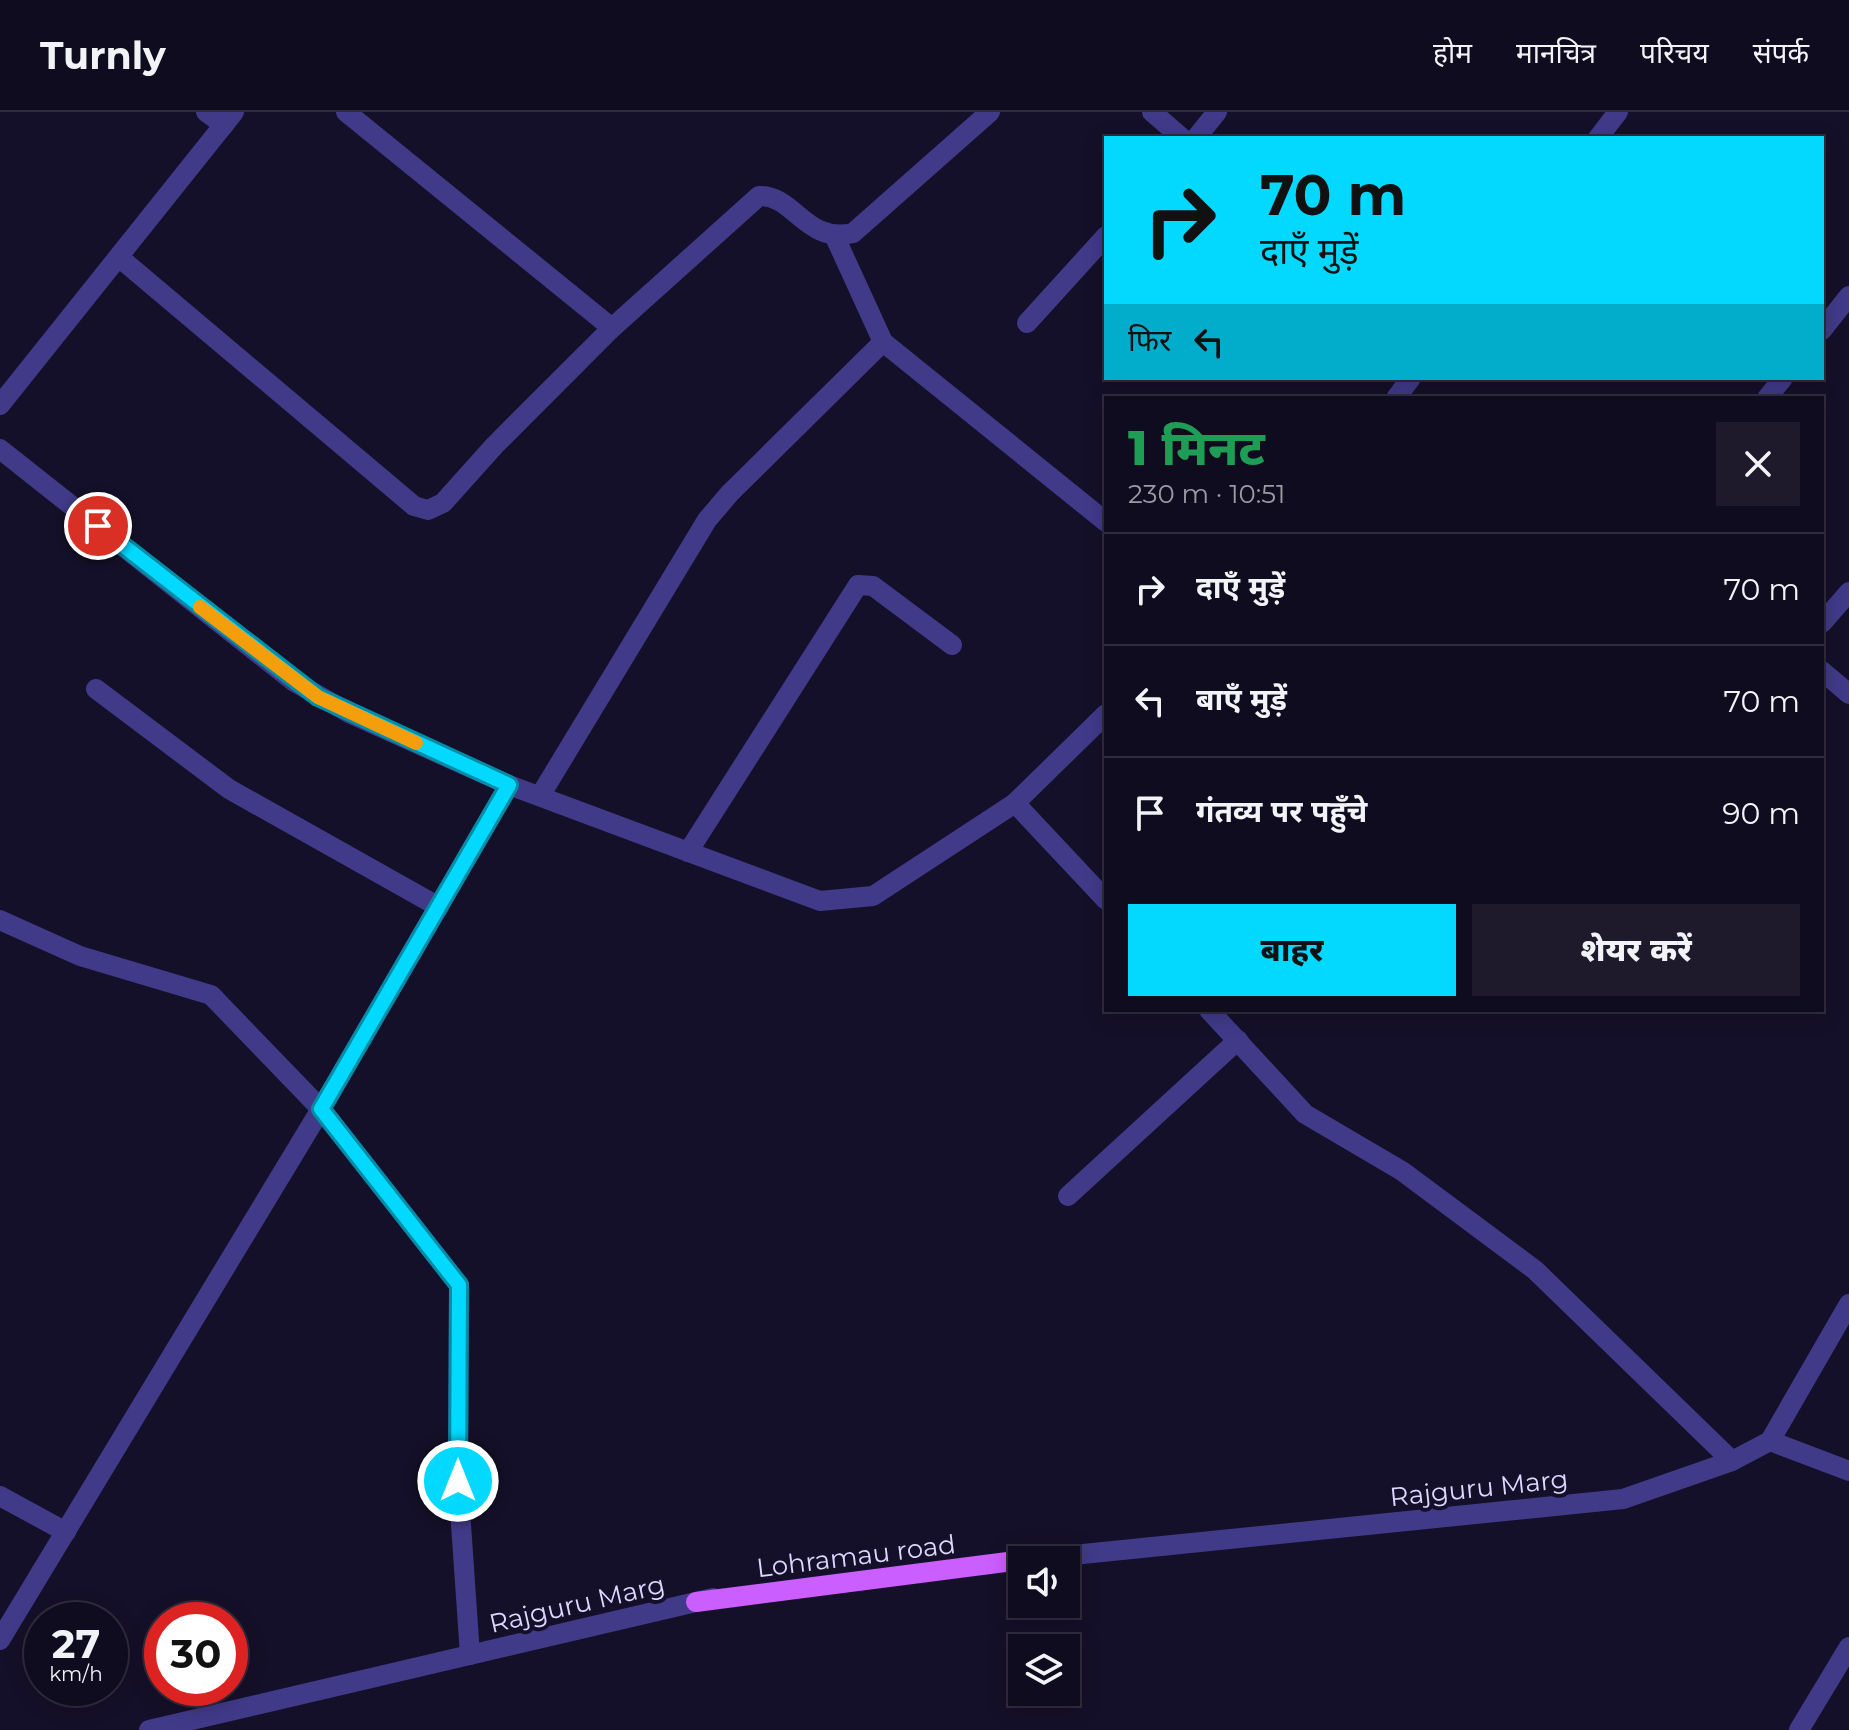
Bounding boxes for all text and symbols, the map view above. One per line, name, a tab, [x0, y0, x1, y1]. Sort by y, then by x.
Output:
text: Turnly	[40, 32, 166, 79]
text: होम	[1433, 36, 1472, 70]
text: मानचित्र	[1516, 36, 1596, 70]
text: परिचय	[1640, 36, 1709, 70]
text: संपर्क	[1753, 36, 1809, 70]
text: 70 m	[1260, 161, 1406, 229]
icon: right	[1128, 168, 1232, 272]
text: दाएँ मुड़ें	[1260, 229, 1359, 273]
icon: left	[1187, 320, 1231, 364]
text: फिर	[1128, 322, 1171, 359]
text: 1 मिनट	[1128, 419, 1265, 477]
button: close	[1716, 422, 1800, 506]
text: 230 m · 10:51	[1128, 478, 1285, 510]
pin	[64, 492, 132, 560]
icon: arrive	[76, 504, 120, 548]
icon: right	[1128, 567, 1172, 611]
text: दाएँ मुड़ें	[1196, 569, 1285, 606]
text: 70 m	[1723, 571, 1800, 608]
icon: left	[1128, 679, 1172, 723]
text: बाएँ मुड़ें	[1196, 681, 1287, 718]
text: 70 m	[1723, 683, 1800, 720]
icon: arrive	[1128, 791, 1172, 835]
text: गंतव्य पर पहुँचे	[1196, 793, 1367, 830]
text: 90 m	[1722, 795, 1800, 832]
button: बाहर	[1128, 904, 1456, 996]
button: शेयर करें	[1472, 904, 1800, 996]
position arrow	[416, 1439, 500, 1523]
street label: Rajguru Marg	[1388, 1463, 1570, 1513]
street label: Lohramau road	[755, 1528, 957, 1584]
map controls	[1008, 1546, 1080, 1706]
button: sound	[1008, 1546, 1080, 1618]
street label: Rajguru Marg	[486, 1568, 668, 1640]
speed limit sign: 30	[144, 1602, 248, 1706]
text: 27	[52, 1619, 100, 1668]
button: layers	[1008, 1634, 1080, 1706]
text: km/h	[49, 1662, 103, 1686]

